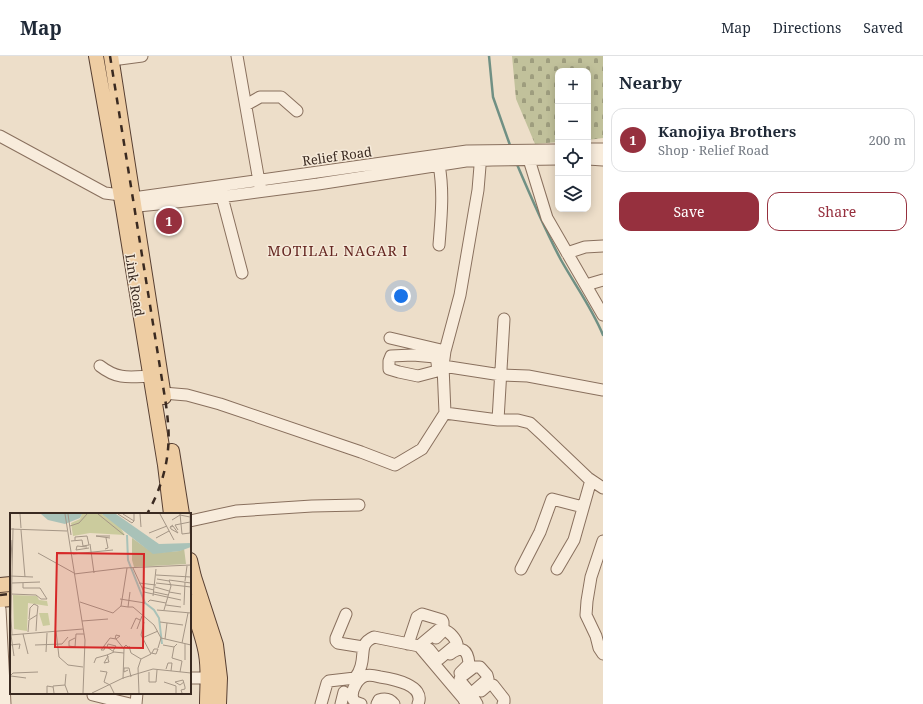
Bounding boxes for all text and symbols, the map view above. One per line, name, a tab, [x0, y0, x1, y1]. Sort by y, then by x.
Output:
text: Map	[20, 15, 62, 41]
text: Map	[721, 18, 751, 37]
text: Directions	[773, 18, 841, 37]
text: Saved	[863, 18, 903, 37]
map controls	[555, 68, 591, 212]
button: +	[555, 68, 591, 104]
text: Nearby	[619, 71, 682, 94]
button: −	[555, 104, 591, 140]
text: Kanojiya Brothers	[658, 121, 796, 141]
text: 1	[629, 131, 637, 149]
text: 200 m	[869, 131, 906, 149]
button: locate	[555, 140, 591, 176]
text: Shop · Relief Road	[658, 141, 769, 159]
street label: Relief Road	[301, 142, 373, 170]
button: layers	[555, 176, 591, 212]
button: Save	[619, 192, 759, 231]
button: Share	[767, 192, 907, 231]
pin: 1	[156, 206, 182, 236]
district label: MOTILAL NAGAR I	[267, 241, 409, 260]
street label: Link Road	[121, 252, 149, 318]
your location	[391, 286, 411, 306]
inset map	[10, 513, 191, 694]

